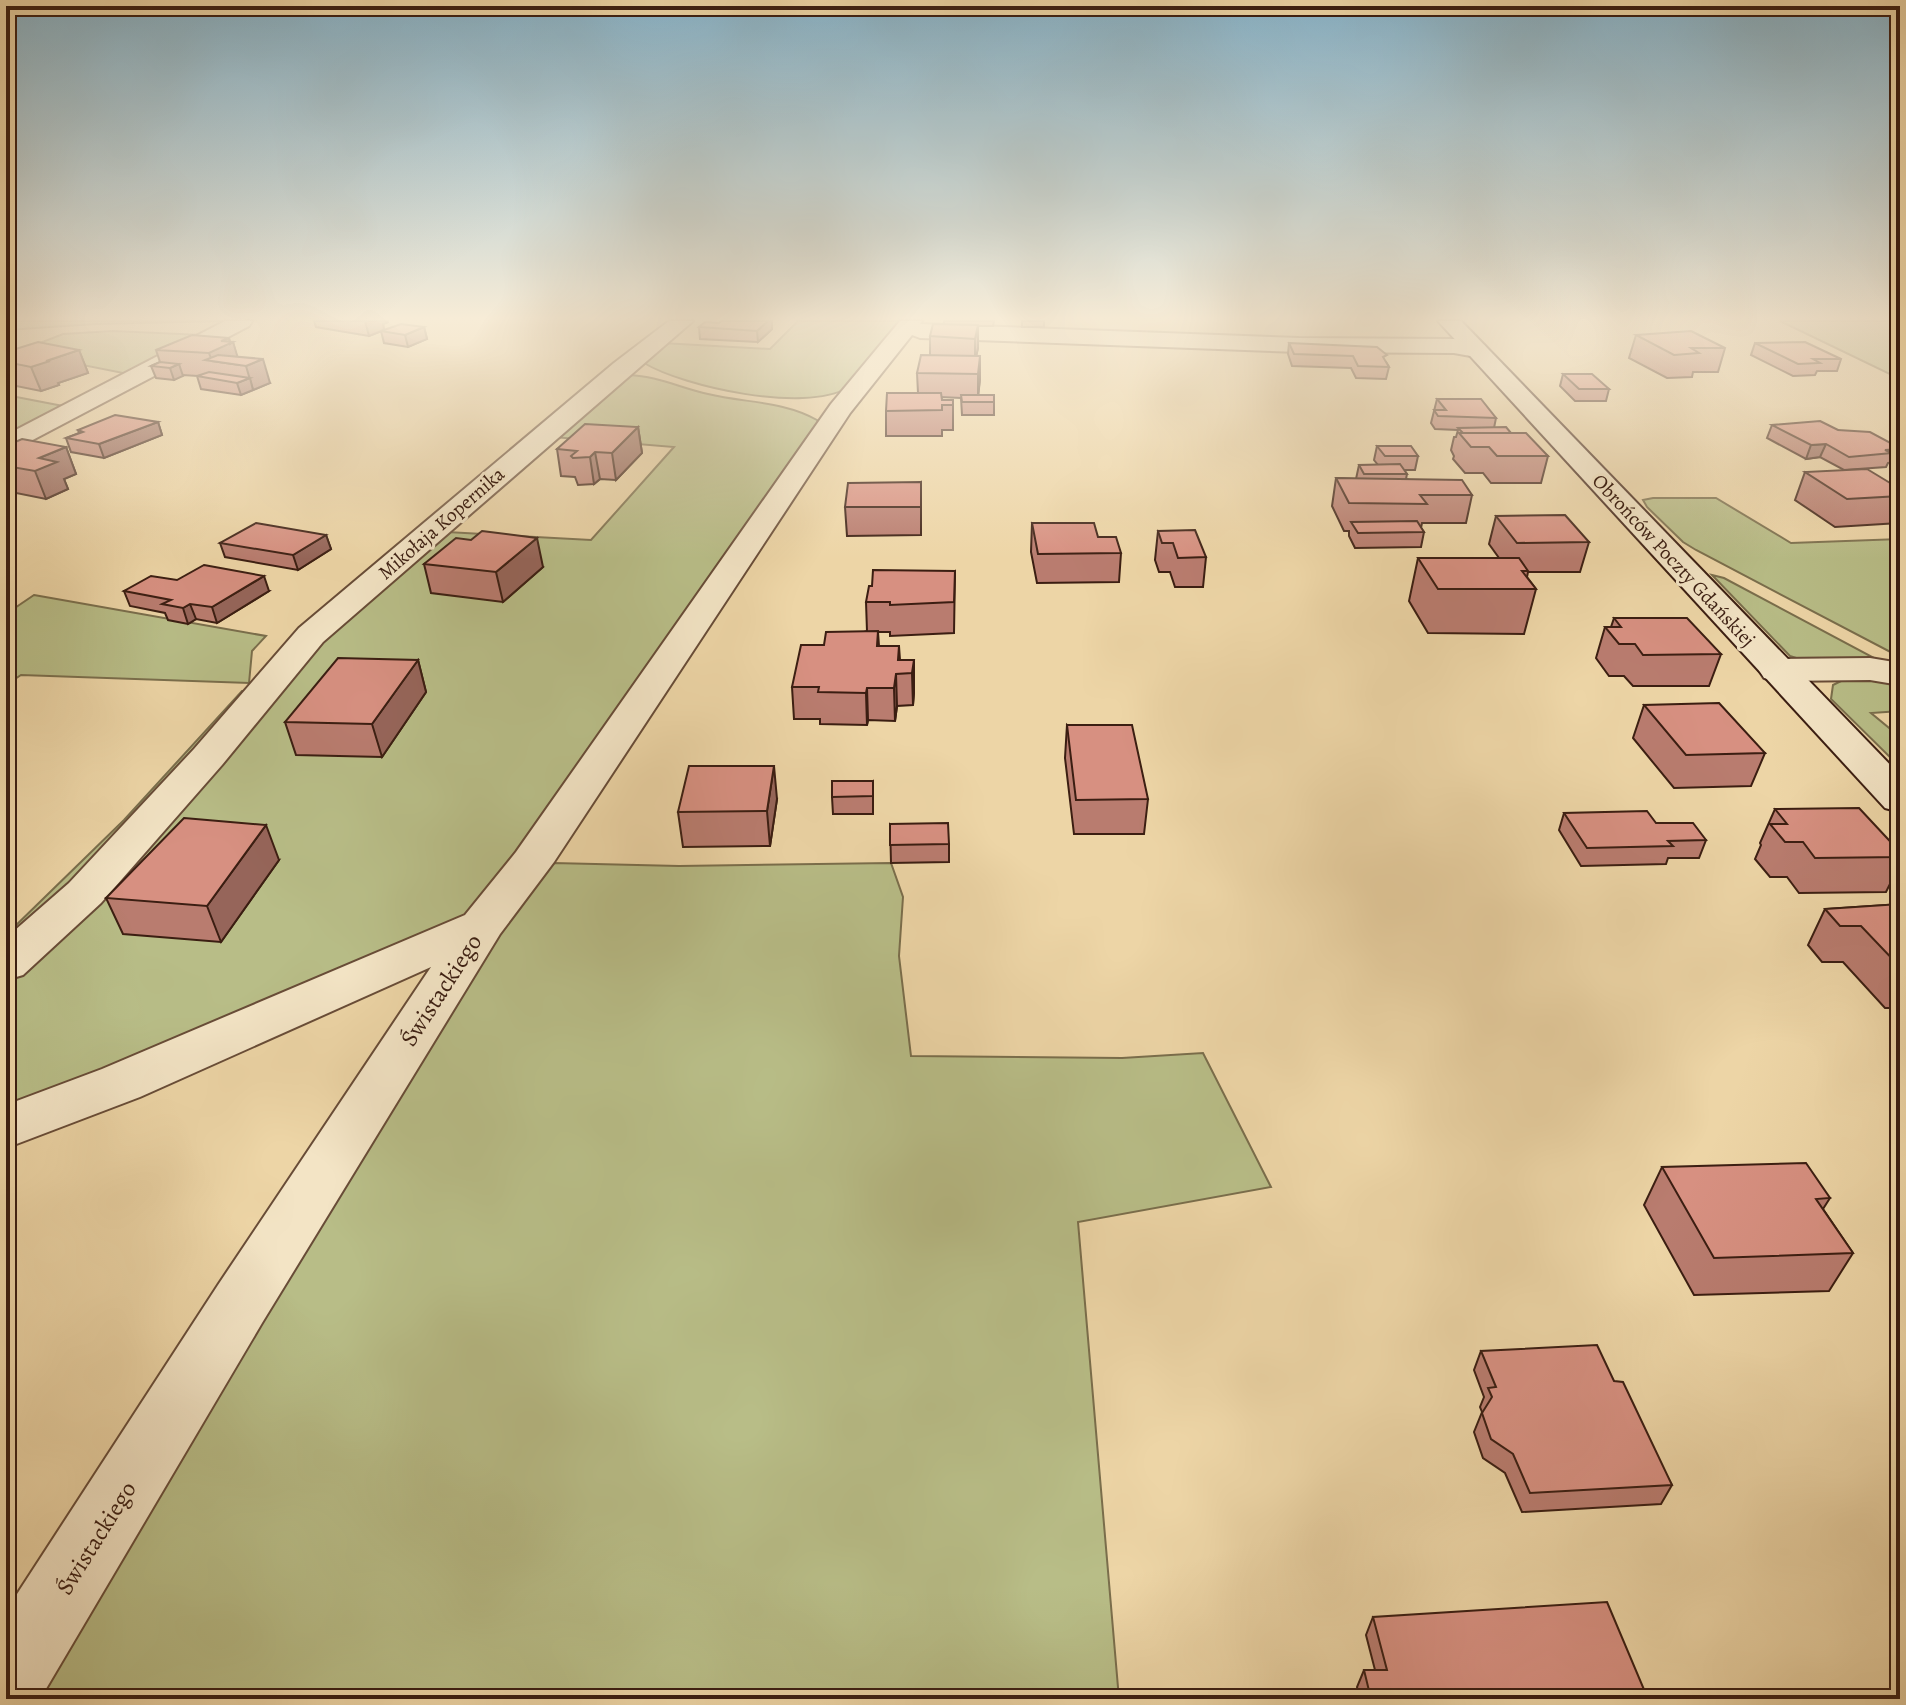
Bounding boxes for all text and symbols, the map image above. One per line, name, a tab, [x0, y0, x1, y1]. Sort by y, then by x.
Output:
street label: Mikołaja Kopernika	[372, 460, 511, 586]
street label: Obrońców Poczty Gdańskiej	[1586, 468, 1761, 653]
street label: Świstackiego	[393, 928, 489, 1052]
street label: Świstackiego	[49, 1475, 144, 1601]

